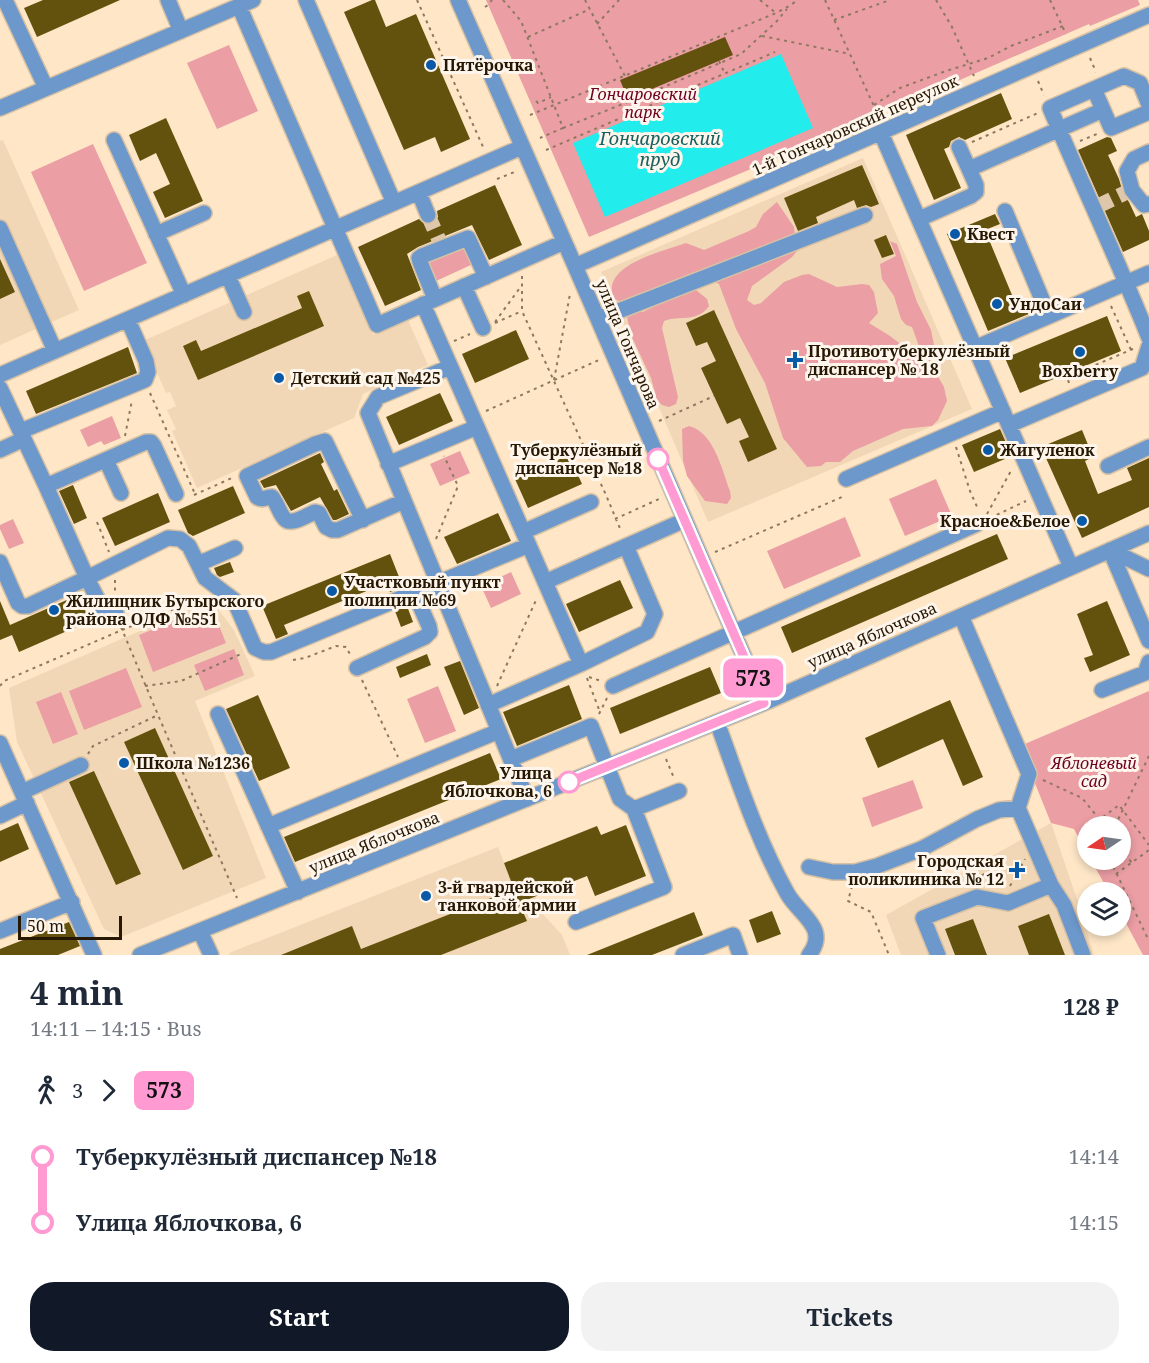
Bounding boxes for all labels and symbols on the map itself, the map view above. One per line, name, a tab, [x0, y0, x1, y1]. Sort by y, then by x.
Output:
place label: Пятёрочка	[443, 54, 534, 76]
marker: Пятёрочка	[424, 58, 438, 72]
street label: 1-й Гончаровский переулок	[748, 69, 962, 181]
park label: Гончаровский парк	[588, 83, 698, 123]
water label: Гончаровский пруд	[598, 126, 721, 171]
place label: Квест	[967, 223, 1015, 245]
marker: Квест	[948, 227, 962, 241]
street label: улица Гончарова	[591, 276, 665, 412]
place label: УндоСаи	[1009, 293, 1082, 315]
marker: УндоСаи	[990, 297, 1004, 311]
place label: Противотуберкулёзный диспансер № 18	[808, 340, 1010, 380]
marker: Boxberry	[1073, 345, 1087, 359]
marker: Противотуберкулёзный диспансер № 18	[786, 351, 804, 369]
place label: Boxberry	[1042, 360, 1119, 382]
place label: Детский сад №425	[291, 367, 441, 389]
marker: Детский сад №425	[272, 371, 286, 385]
place label: Туберкулёзный диспансер №18	[510, 439, 642, 479]
place label: Жигуленок	[1000, 439, 1095, 461]
marker: Жигуленок	[981, 443, 995, 457]
marker: Туберкулёзный диспансер №18	[647, 448, 669, 470]
place label: Красное&Белое	[940, 510, 1070, 532]
marker: Красное&Белое	[1075, 514, 1089, 528]
place label: Участковый пункт полиции №69	[344, 571, 501, 611]
marker: Участковый пункт полиции №69	[325, 584, 339, 598]
place label: Жилищник Бутырского района ОДФ №551	[66, 590, 264, 630]
street label: улица Яблочкова	[804, 597, 940, 673]
marker: Жилищник Бутырского района ОДФ №551	[47, 603, 61, 617]
line badge: 573	[718, 658, 788, 698]
place label: Школа №1236	[136, 752, 250, 774]
park label: Яблоневый сад	[1050, 752, 1137, 792]
marker: Школа №1236	[117, 756, 131, 770]
place label: Улица Яблочкова, 6	[443, 762, 552, 802]
marker: Улица Яблочкова, 6	[558, 771, 580, 793]
street label: улица Яблочкова	[305, 806, 443, 878]
north arrow	[1077, 816, 1131, 870]
place label: Городская поликлиника № 12	[848, 850, 1004, 890]
marker: Городская поликлиника № 12	[1008, 861, 1026, 879]
place label: 3-й гвардейской танковой армии	[438, 876, 577, 916]
marker: 3-й гвардейской танковой армии	[419, 889, 433, 903]
scale bar	[18, 913, 122, 940]

